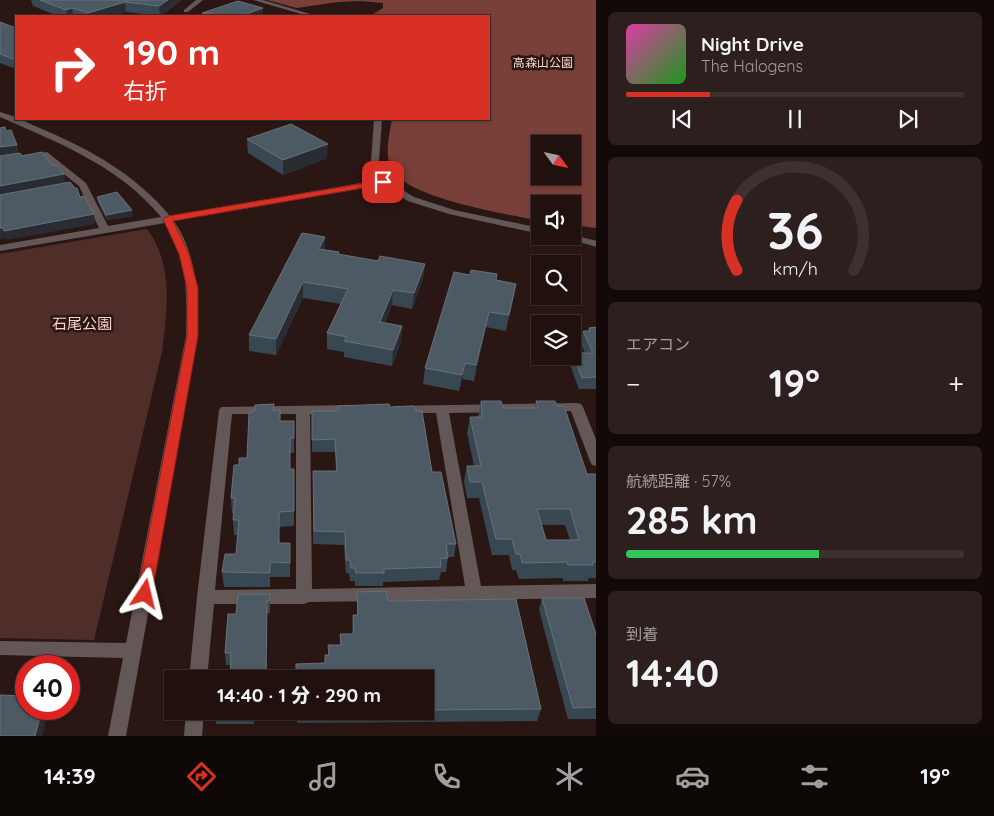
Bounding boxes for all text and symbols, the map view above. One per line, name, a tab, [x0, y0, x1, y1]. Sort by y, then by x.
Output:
text: 190 m	[123, 30, 220, 74]
text: Night Drive	[701, 32, 804, 56]
icon: right	[40, 35, 105, 100]
park label: 高森山公園	[513, 55, 573, 70]
text: The Halogens	[701, 56, 803, 76]
text: 右折	[123, 77, 167, 105]
icon: previous	[668, 105, 696, 133]
icon: pause	[781, 105, 809, 133]
icon: next	[894, 105, 922, 133]
north arrow	[531, 135, 581, 185]
map controls	[531, 135, 581, 365]
pin	[362, 161, 404, 203]
icon: arrive	[369, 168, 397, 196]
button: sound	[531, 195, 581, 245]
text: 36	[767, 197, 823, 262]
button: search	[531, 255, 581, 305]
text: km/h	[772, 257, 818, 279]
park label: 石尾公園	[52, 314, 112, 333]
button: layers	[531, 315, 581, 365]
text: エアコン	[626, 334, 690, 354]
text: 19°	[769, 359, 820, 407]
text: −	[626, 366, 641, 401]
text: +	[948, 366, 964, 401]
text: 航続距離 · 57%	[626, 471, 731, 491]
text: 285 km	[626, 496, 758, 544]
position arrow	[118, 567, 170, 619]
text: 到着	[626, 624, 658, 644]
text: 14:40	[626, 649, 719, 697]
speed limit sign: 40	[15, 655, 80, 720]
text: 14:40 · 1 分 · 290 m	[217, 683, 381, 707]
icon: directions	[184, 759, 219, 794]
icon: music	[306, 759, 341, 794]
icon: phone	[429, 759, 464, 794]
icon: climate	[552, 759, 587, 794]
icon: car	[675, 759, 710, 794]
icon: filters	[797, 759, 832, 794]
text: 14:39	[44, 762, 96, 790]
text: 19°	[920, 762, 950, 790]

